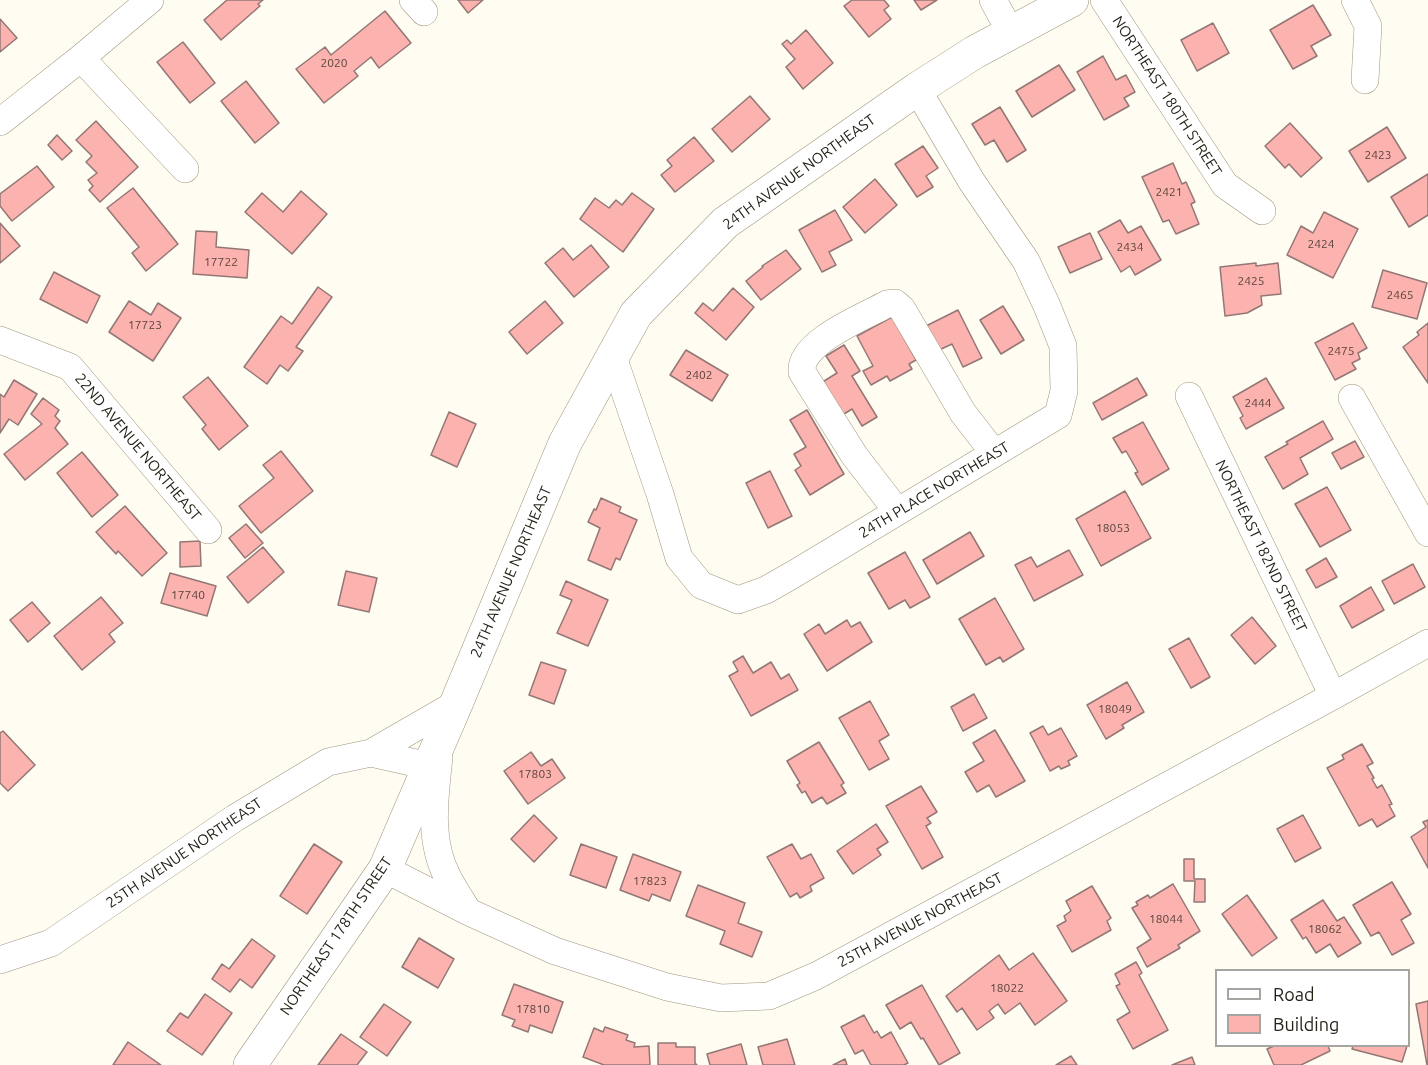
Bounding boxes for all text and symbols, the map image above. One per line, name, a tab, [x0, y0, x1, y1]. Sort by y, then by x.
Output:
street label: NORTHEAST 180TH STREET	[1109, 13, 1225, 179]
house number: 2020	[320, 56, 348, 70]
street label: 24TH AVENUE NORTHEAST	[719, 111, 879, 233]
house number: 2423	[1364, 148, 1392, 162]
house number: 2421	[1155, 185, 1183, 199]
house number: 2424	[1307, 237, 1335, 251]
house number: 2434	[1116, 240, 1144, 254]
house number: 17722	[204, 255, 238, 269]
house number: 2425	[1237, 274, 1265, 288]
house number: 2465	[1386, 288, 1414, 302]
house number: 17723	[128, 318, 162, 332]
house number: 2475	[1327, 344, 1355, 358]
house number: 2402	[685, 368, 713, 382]
street label: 22ND AVENUE NORTHEAST	[71, 370, 205, 524]
house number: 2444	[1244, 396, 1272, 410]
street label: 24TH PLACE NORTHEAST	[856, 438, 1012, 542]
street label: NORTHEAST 182ND STREET	[1211, 457, 1311, 635]
street label: 24TH AVENUE NORTHEAST	[467, 484, 555, 660]
house number: 18053	[1096, 521, 1130, 535]
house number: 17740	[171, 588, 205, 602]
house number: 18049	[1098, 702, 1132, 716]
house number: 17803	[518, 767, 552, 781]
street label: 25TH AVENUE NORTHEAST	[103, 794, 265, 912]
street label: NORTHEAST 178TH STREET	[276, 853, 396, 1019]
street label: 25TH AVENUE NORTHEAST	[834, 869, 1006, 971]
house number: 17823	[633, 874, 667, 888]
house number: 18044	[1149, 912, 1183, 926]
house number: 18062	[1308, 922, 1342, 936]
legend	[1215, 969, 1410, 1047]
house number: 18022	[990, 981, 1024, 995]
text: Road	[1273, 984, 1315, 1004]
house number: 17810	[516, 1002, 550, 1016]
text: Building	[1273, 1014, 1339, 1034]

